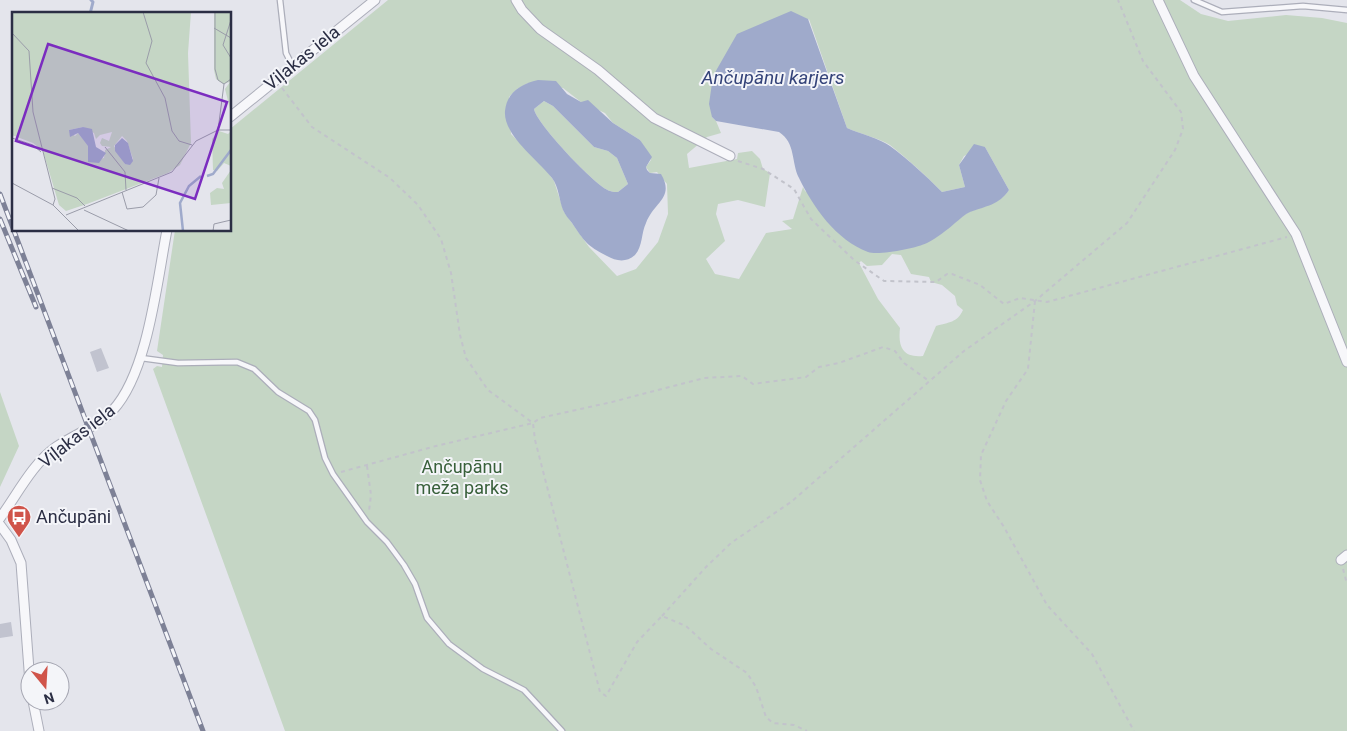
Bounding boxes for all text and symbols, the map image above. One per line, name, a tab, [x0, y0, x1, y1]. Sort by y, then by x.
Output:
inset map	[12, 12, 231, 231]
street label: Viļakas iela	[260, 21, 344, 95]
water label: Ančupānu karjers	[701, 66, 844, 89]
street label: Viļakas iela	[34, 399, 120, 473]
park label: Ančupānu meža parks	[416, 456, 508, 498]
bus stop icon: Ančupāni	[6, 504, 32, 538]
place label: Ančupāni	[36, 506, 111, 527]
north arrow	[20, 661, 70, 711]
text: N	[42, 689, 56, 708]

